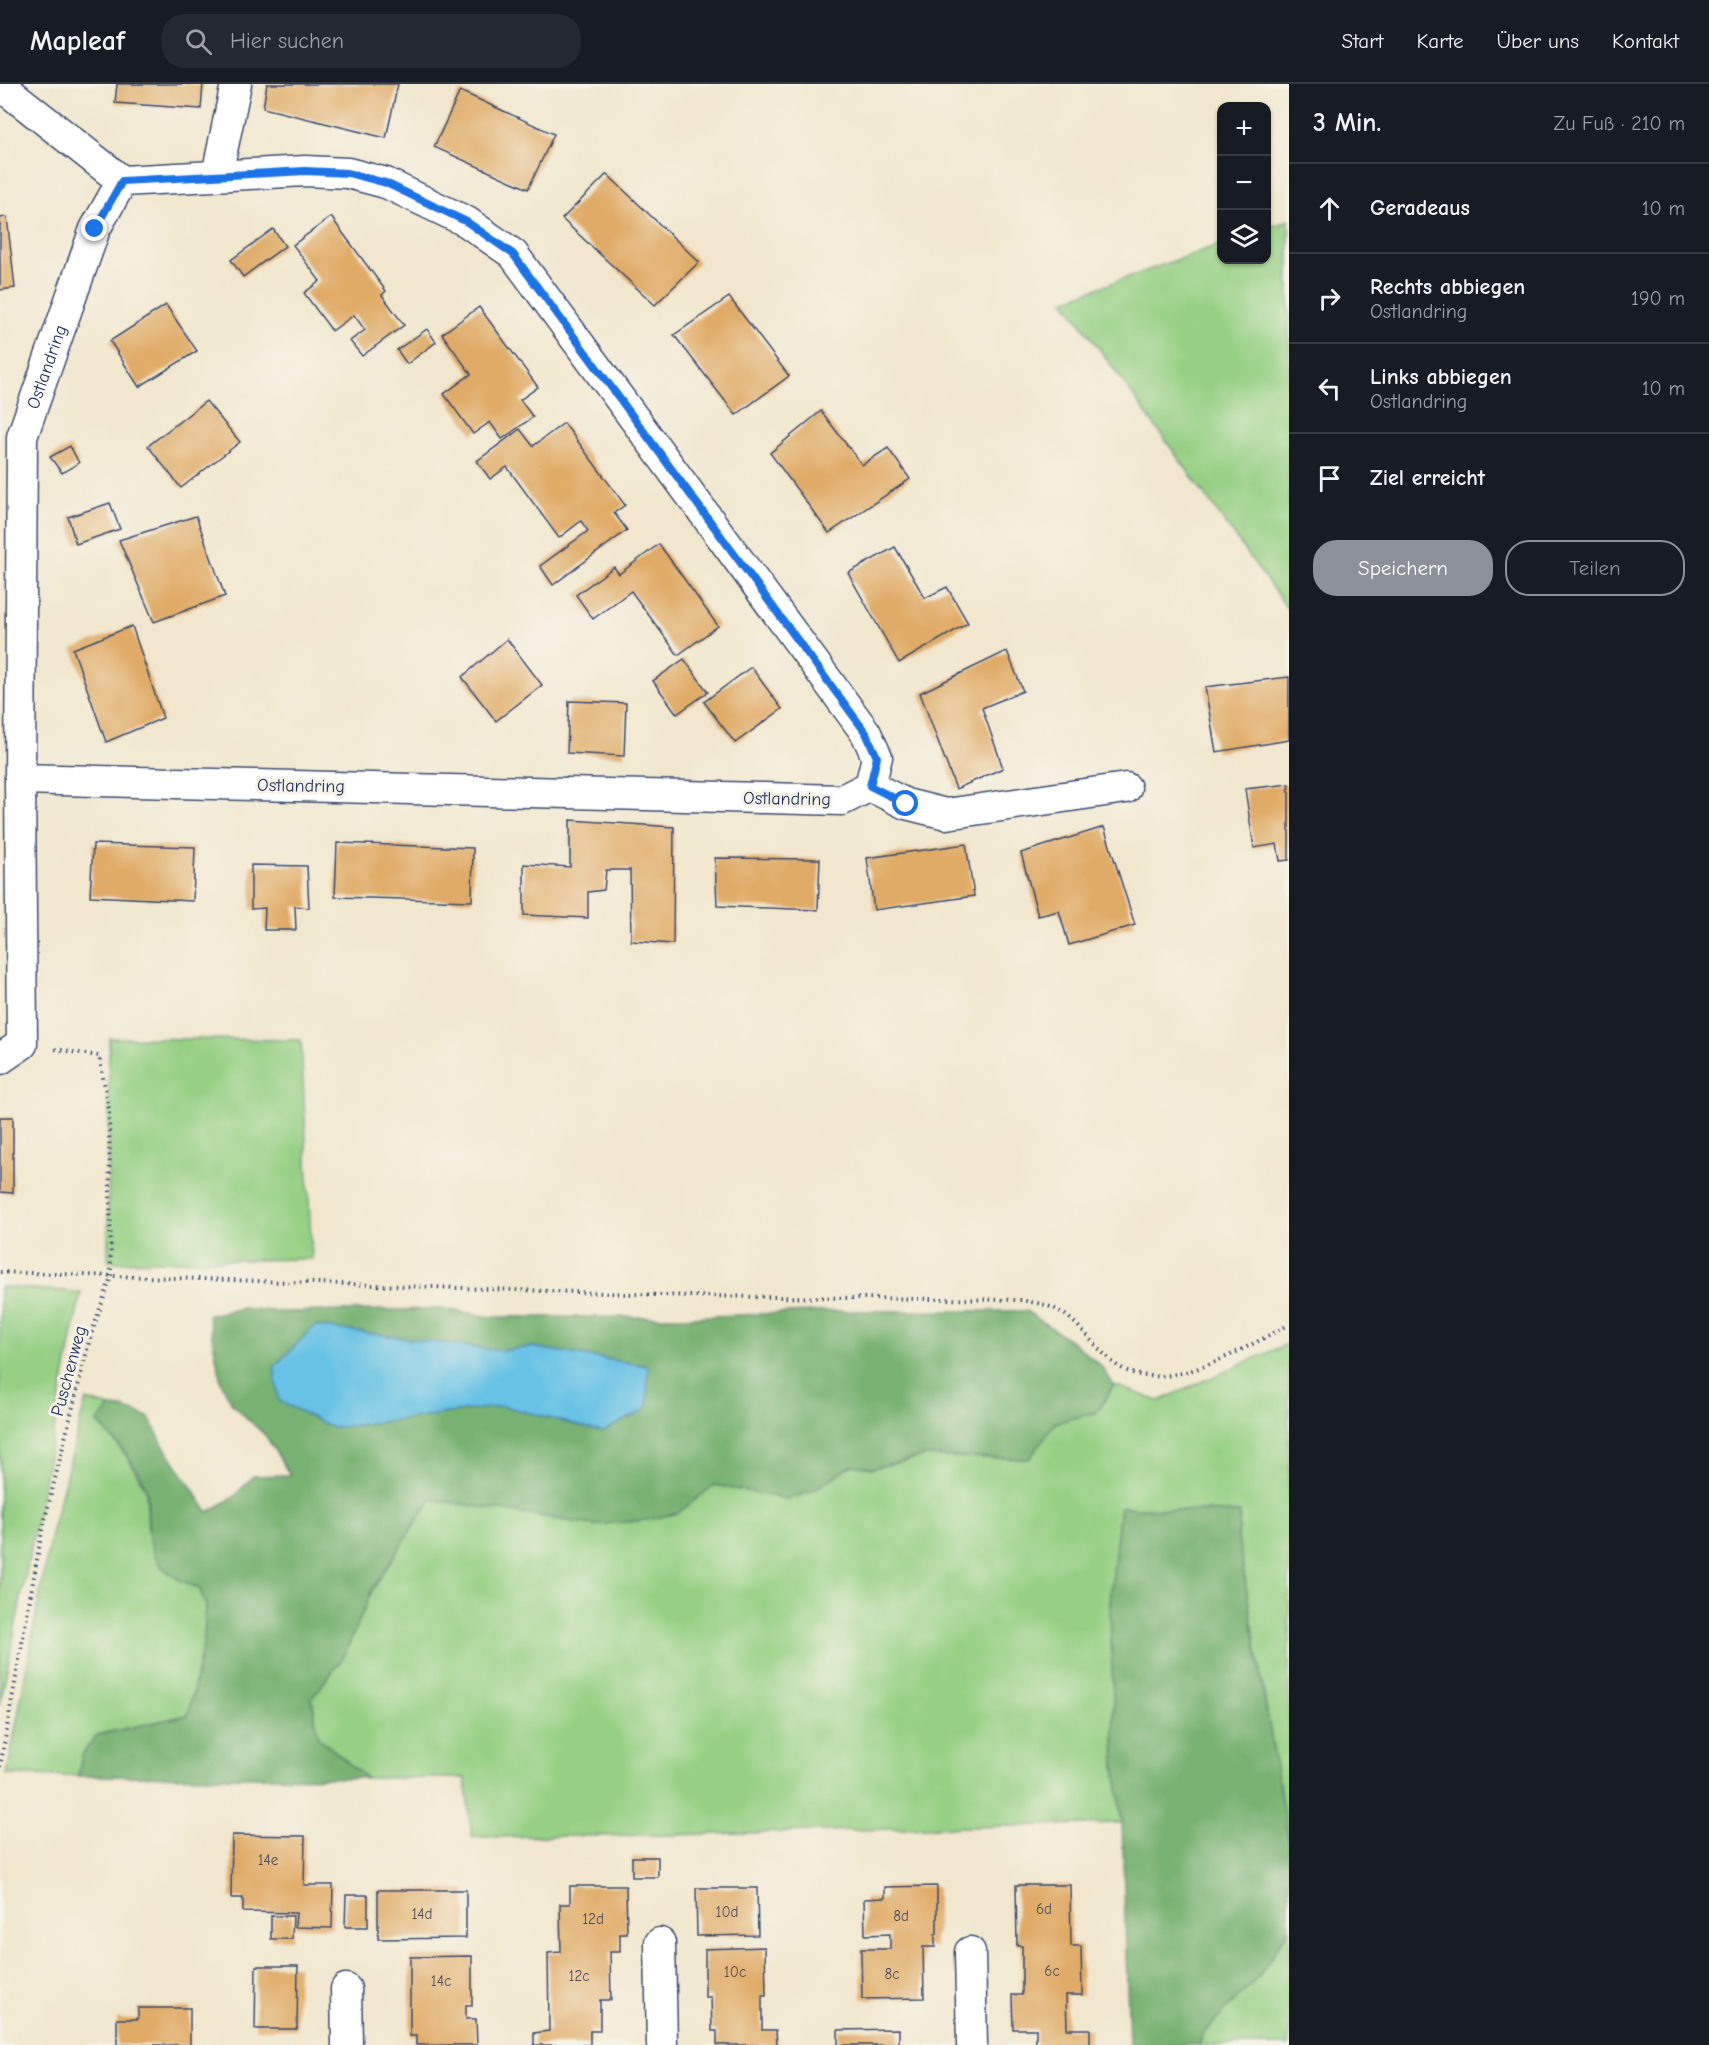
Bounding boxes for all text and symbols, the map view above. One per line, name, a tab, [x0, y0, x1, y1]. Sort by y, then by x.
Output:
search box	[161, 14, 581, 68]
text: Mapleaf	[30, 25, 125, 57]
icon: search	[182, 25, 215, 58]
text: Hier suchen	[230, 28, 344, 54]
text: Start	[1341, 29, 1384, 53]
text: Karte	[1417, 29, 1463, 53]
text: Über uns	[1496, 29, 1579, 53]
text: Kontakt	[1612, 29, 1679, 53]
map controls	[1217, 102, 1271, 264]
button: +	[1217, 102, 1271, 156]
text: 3 Min.	[1313, 108, 1381, 138]
text: Zu Fuß · 210 m	[1554, 112, 1685, 135]
button: −	[1217, 156, 1271, 210]
icon: ahead	[1313, 192, 1346, 225]
text: Geradeaus	[1370, 195, 1470, 221]
text: 10 m	[1642, 197, 1685, 220]
button: layers	[1217, 210, 1271, 264]
route end	[81, 215, 107, 241]
text: Rechts abbiegen	[1370, 274, 1525, 300]
icon: right	[1313, 282, 1346, 315]
text: 190 m	[1631, 287, 1685, 310]
text: Ostlandring	[1370, 300, 1467, 323]
street label: Ostlandring	[22, 322, 71, 412]
text: Links abbiegen	[1370, 364, 1512, 390]
icon: left	[1313, 372, 1346, 405]
text: 10 m	[1642, 377, 1685, 400]
text: Ostlandring	[1370, 390, 1467, 413]
icon: arrive	[1313, 462, 1346, 495]
text: Ziel erreicht	[1370, 465, 1485, 491]
button: Speichern	[1313, 540, 1493, 596]
button: Teilen	[1505, 540, 1685, 596]
street label: Ostlandring	[257, 775, 345, 797]
street label: Ostlandring	[743, 788, 831, 810]
route start	[892, 790, 918, 816]
street label: Puschenweg	[47, 1323, 91, 1419]
house number: 14e	[258, 1851, 279, 1869]
house number: 6d	[1036, 1900, 1052, 1918]
house number: 10d	[715, 1903, 739, 1921]
house number: 14d	[411, 1905, 433, 1923]
house number: 8d	[893, 1907, 909, 1925]
house number: 12d	[582, 1910, 604, 1928]
house number: 6c	[1044, 1962, 1060, 1980]
house number: 10c	[724, 1963, 746, 1981]
house number: 8c	[885, 1965, 899, 1983]
house number: 12c	[568, 1967, 590, 1985]
house number: 14c	[431, 1972, 451, 1990]

